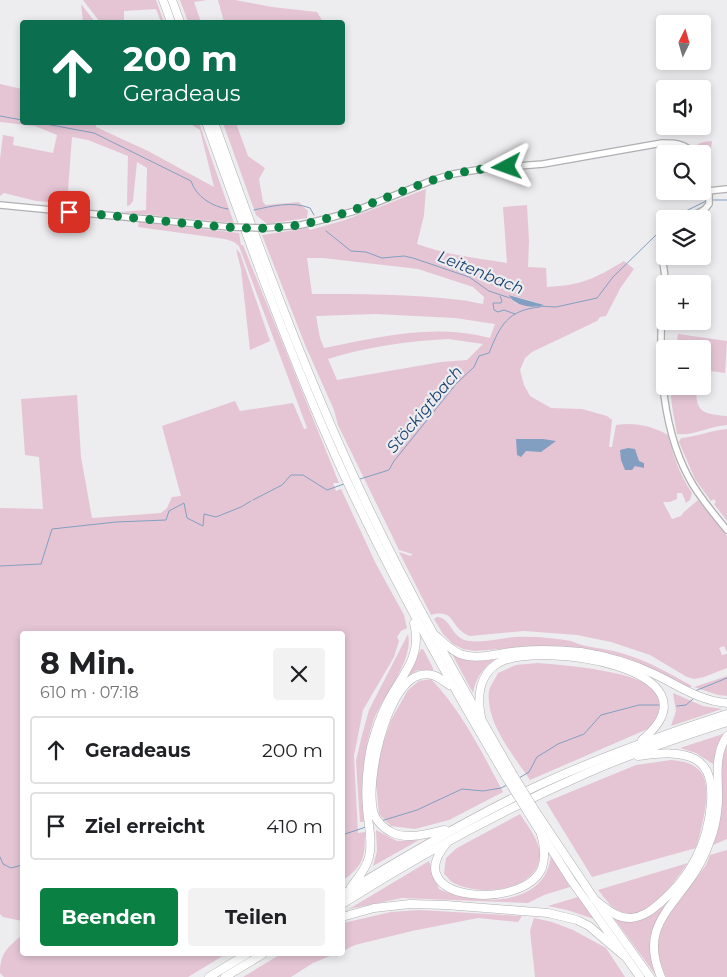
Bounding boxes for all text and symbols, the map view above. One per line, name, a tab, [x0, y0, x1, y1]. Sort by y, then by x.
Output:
north arrow	[656, 15, 711, 70]
map controls	[656, 15, 711, 395]
text: 200 m	[123, 37, 238, 80]
icon: ahead	[40, 40, 105, 105]
text: Geradeaus	[123, 80, 241, 107]
button: sound	[656, 80, 711, 135]
position arrow	[480, 140, 532, 192]
button: search	[656, 145, 711, 200]
pin	[48, 191, 90, 233]
icon: arrive	[55, 198, 83, 226]
button: layers	[656, 210, 711, 265]
water label: Leitenbach	[435, 247, 527, 298]
button: +	[656, 275, 711, 330]
button: −	[656, 340, 711, 395]
water label: Stöckigtbach	[383, 362, 466, 457]
text: 8 Min.	[40, 645, 135, 682]
button: close	[273, 648, 325, 700]
text: 610 m · 07:18	[40, 683, 139, 702]
icon: ahead	[42, 736, 70, 764]
text: Geradeaus	[85, 739, 191, 762]
text: 200 m	[262, 739, 323, 762]
icon: arrive	[42, 812, 70, 840]
text: Ziel erreicht	[85, 815, 205, 838]
text: 410 m	[266, 815, 323, 838]
button: Beenden	[40, 888, 178, 946]
button: Teilen	[188, 888, 325, 946]

